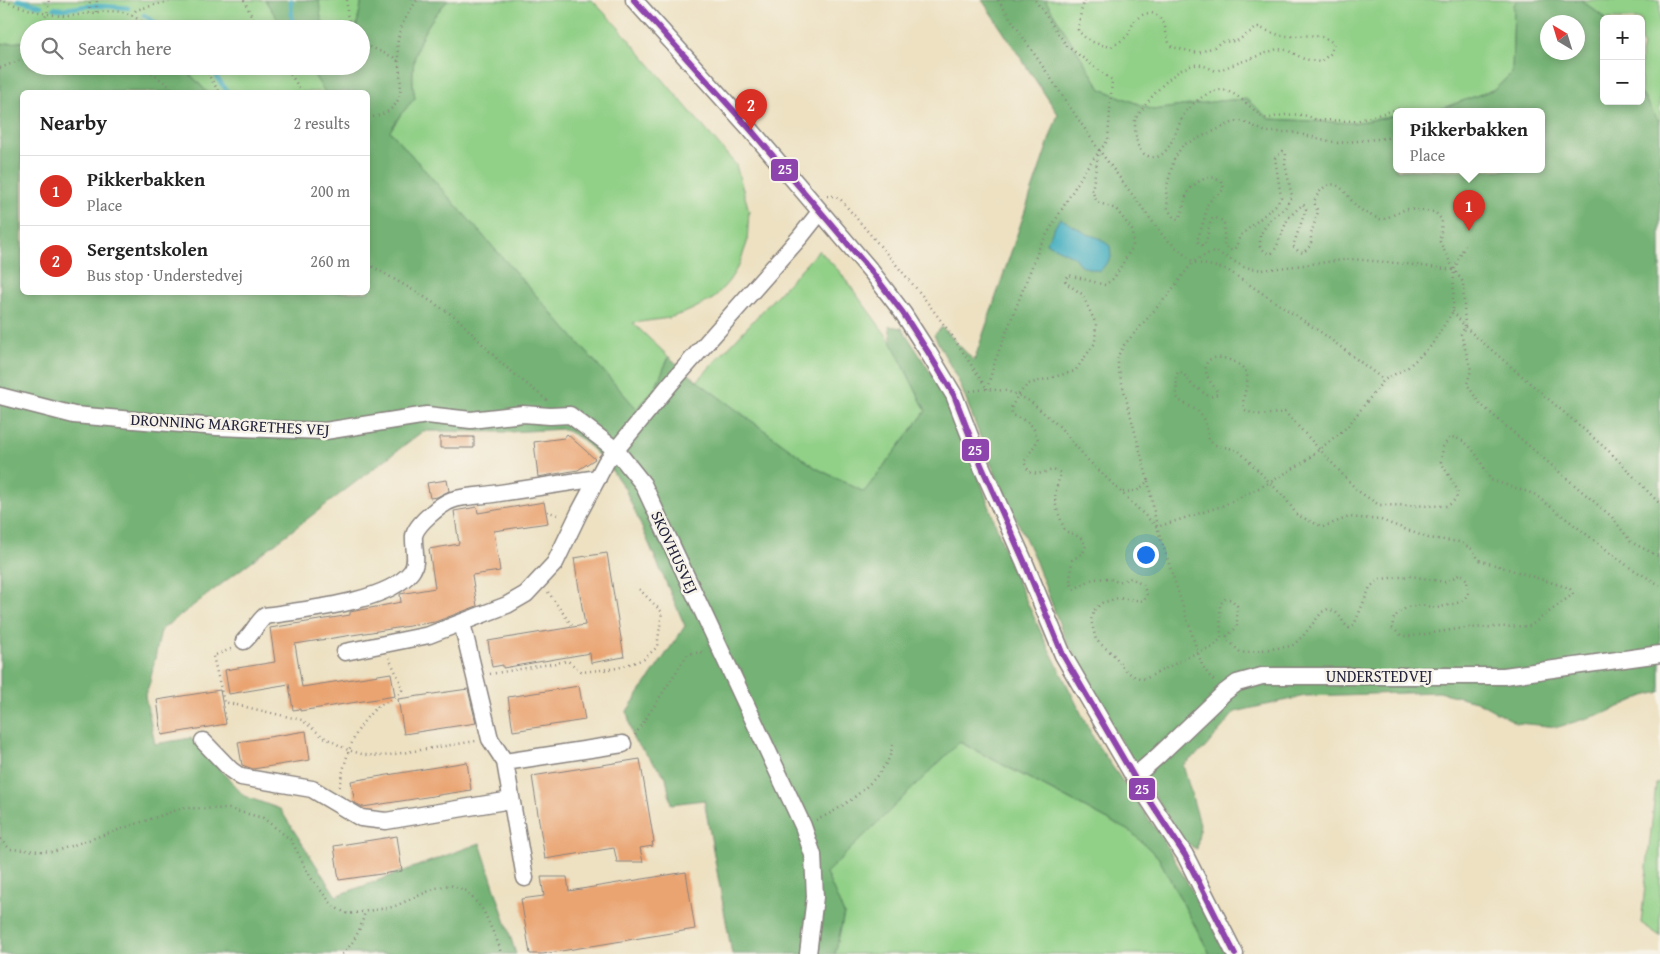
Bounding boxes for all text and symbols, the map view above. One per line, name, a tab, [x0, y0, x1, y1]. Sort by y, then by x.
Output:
north arrow	[1540, 15, 1585, 60]
map controls	[1600, 15, 1645, 105]
button: +	[1600, 15, 1645, 60]
search box	[20, 20, 370, 75]
icon: search	[38, 34, 66, 62]
text: Search here	[78, 34, 172, 62]
button: −	[1600, 60, 1645, 105]
pin: 2	[735, 89, 767, 130]
text: Nearby	[40, 107, 107, 138]
popup	[1393, 108, 1545, 173]
text: 2 results	[293, 111, 350, 135]
text: Pikkerbakken	[1410, 115, 1528, 143]
text: Place	[1410, 143, 1445, 167]
line badge: 25	[770, 158, 799, 182]
text: 25	[778, 159, 792, 179]
text: Pikkerbakken	[87, 165, 205, 193]
text: 1	[52, 179, 60, 203]
text: 200 m	[310, 179, 350, 203]
pin: 1	[1453, 190, 1485, 231]
text: Place	[87, 193, 122, 217]
text: Sergentskolen	[87, 235, 208, 263]
text: 2	[52, 249, 60, 273]
text: 260 m	[310, 249, 350, 273]
text: Bus stop · Understedvej	[87, 263, 243, 287]
street label: DRONNING MARGRETHES VEJ	[130, 407, 330, 441]
line badge: 25	[961, 438, 990, 462]
text: 25	[968, 440, 982, 460]
street label: SKOVHUSVEJ	[645, 507, 705, 597]
your location	[1133, 542, 1159, 568]
street label: UNDERSTEDVEJ	[1326, 664, 1432, 688]
line badge: 25	[1128, 777, 1156, 801]
text: 25	[1135, 779, 1149, 799]

